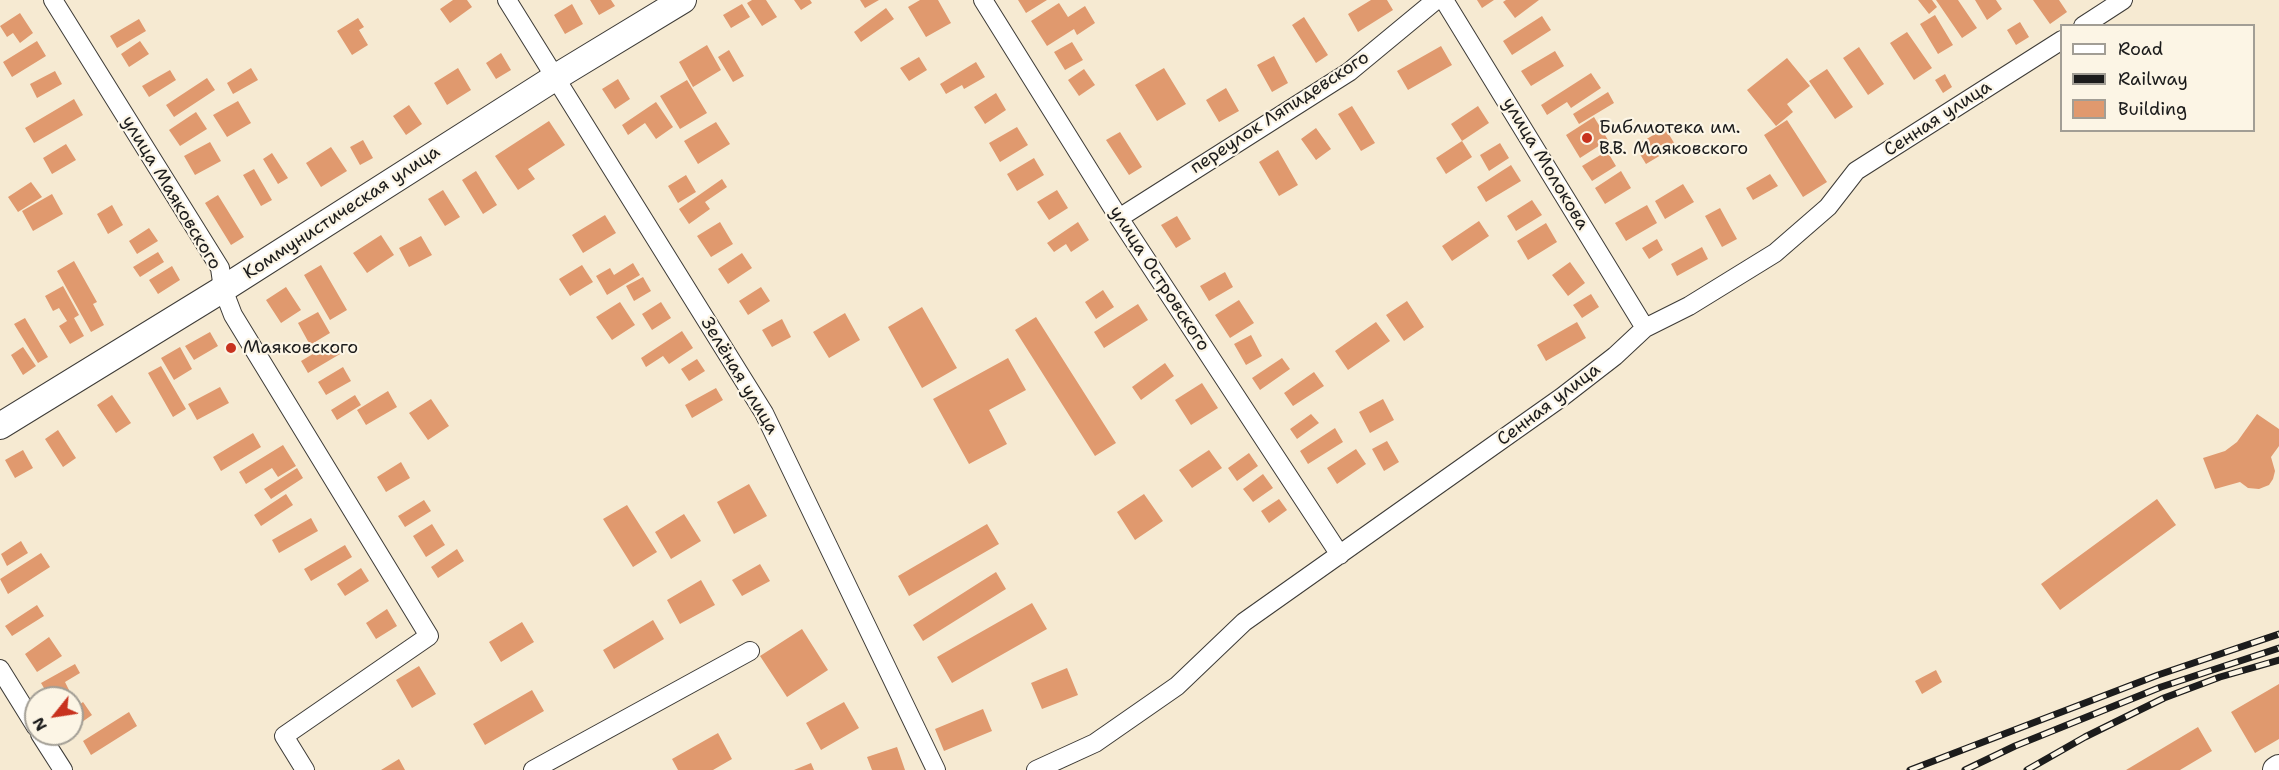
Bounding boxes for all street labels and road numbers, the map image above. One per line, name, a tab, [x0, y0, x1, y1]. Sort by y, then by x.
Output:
street label: переулок Ляпидевского	[1187, 47, 1373, 179]
street label: Сенная улица	[1880, 76, 1996, 162]
street label: улица Молокова	[1497, 94, 1593, 234]
street label: улица Маяковского	[117, 112, 225, 274]
street label: Коммунистическая улица	[240, 141, 444, 285]
street label: улица Островского	[1104, 202, 1214, 356]
street label: Зелёная улица	[696, 313, 782, 439]
street label: Сенная улица	[1493, 359, 1605, 451]

